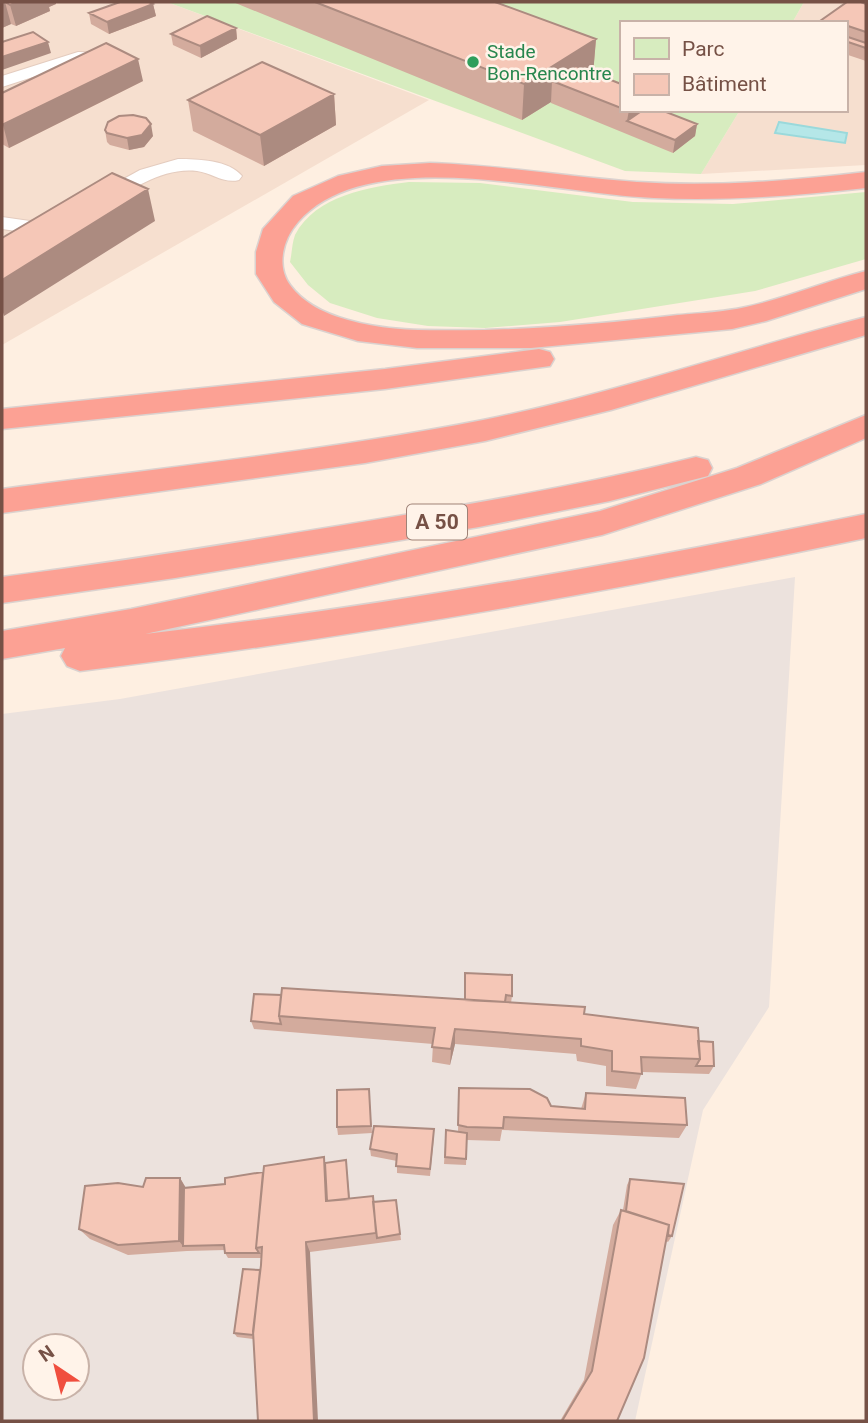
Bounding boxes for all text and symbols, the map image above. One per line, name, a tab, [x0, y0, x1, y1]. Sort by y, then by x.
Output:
legend	[620, 21, 847, 112]
text: Parc	[682, 37, 724, 61]
place label: Stade Bon-Rencontre	[487, 40, 612, 85]
marker: Stade Bon-Rencontre	[465, 54, 481, 70]
text: Bâtiment	[682, 72, 767, 96]
road number: A 50	[407, 504, 467, 540]
north arrow	[21, 1332, 91, 1402]
text: N	[34, 1340, 59, 1367]

